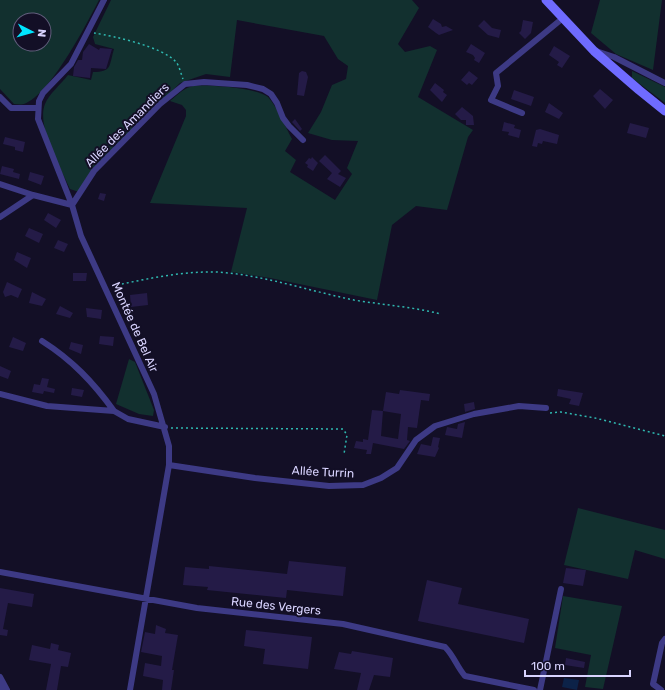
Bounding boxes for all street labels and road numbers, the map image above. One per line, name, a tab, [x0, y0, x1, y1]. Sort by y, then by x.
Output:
street label: Allée des Amandiers	[82, 80, 172, 170]
street label: Montée de Bel Air	[109, 280, 161, 375]
street label: Allée Turrin	[291, 463, 355, 481]
street label: Rue des Vergers	[230, 594, 322, 618]

